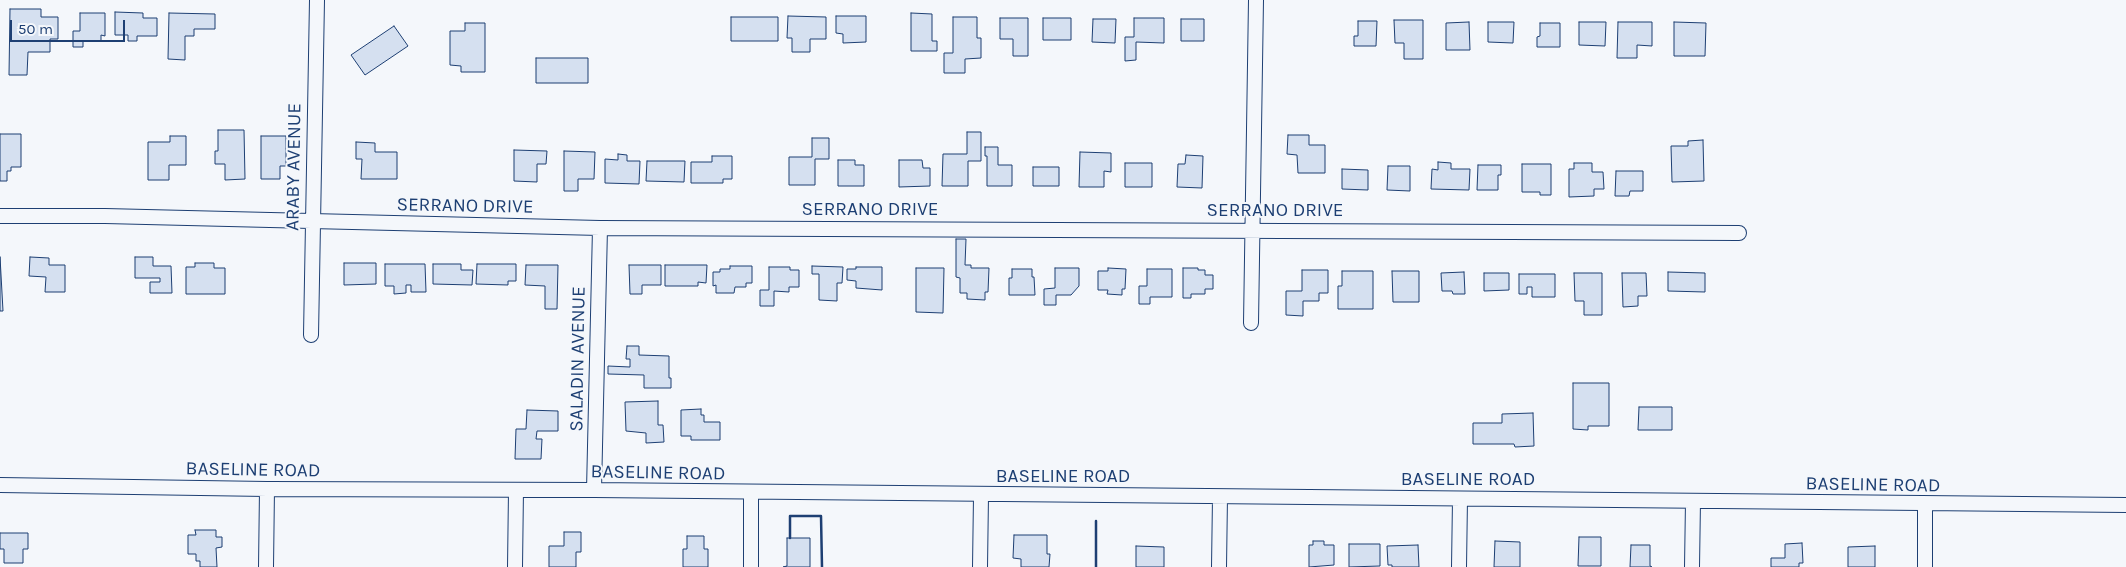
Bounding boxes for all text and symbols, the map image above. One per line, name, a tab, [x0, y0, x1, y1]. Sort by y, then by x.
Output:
scale bar	[12, 10, 128, 42]
text: 50 m	[18, 20, 53, 38]
street label: ARABY AVENUE	[281, 103, 307, 231]
street label: SERRANO DRIVE	[396, 193, 534, 219]
street label: SERRANO DRIVE	[802, 199, 938, 221]
street label: SERRANO DRIVE	[1207, 200, 1343, 222]
street label: SALADIN AVENUE	[565, 286, 591, 432]
street label: BASELINE ROAD	[185, 457, 321, 483]
street label: BASELINE ROAD	[590, 460, 726, 486]
street label: BASELINE ROAD	[996, 466, 1130, 488]
street label: BASELINE ROAD	[1401, 469, 1535, 491]
street label: BASELINE ROAD	[1805, 472, 1941, 498]

